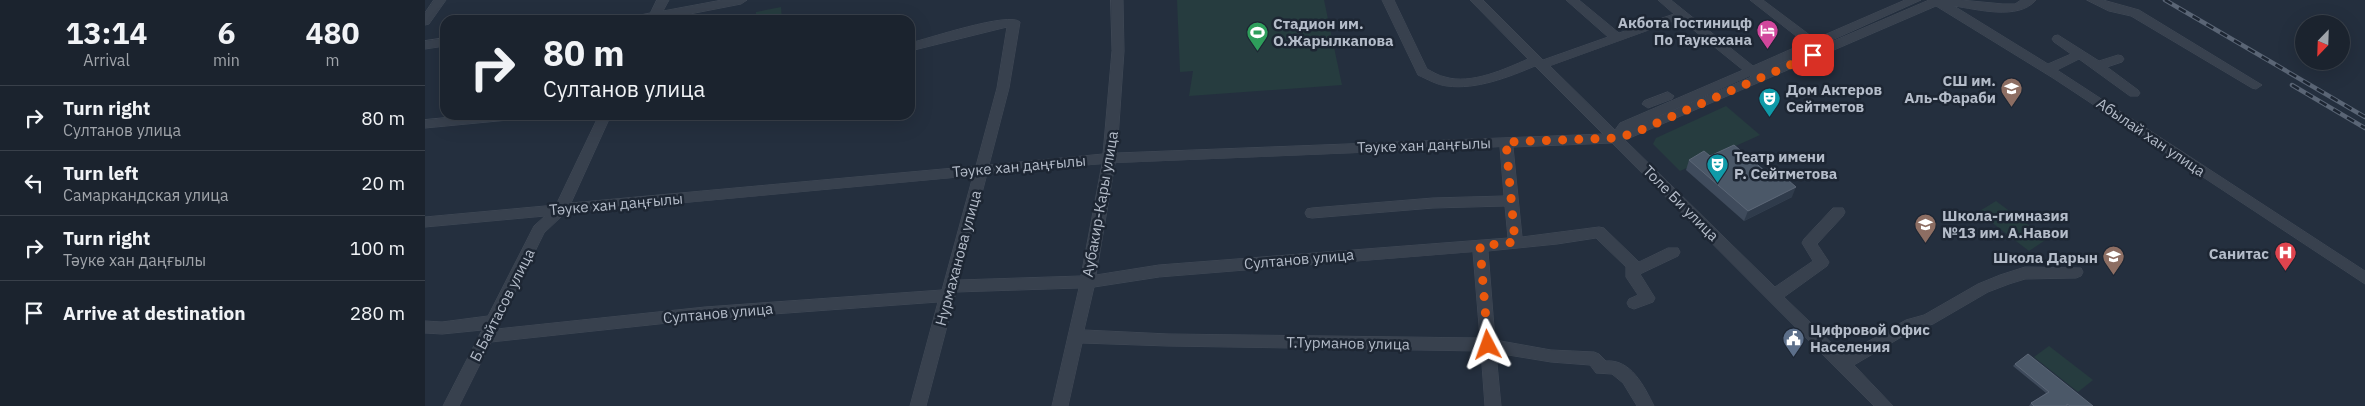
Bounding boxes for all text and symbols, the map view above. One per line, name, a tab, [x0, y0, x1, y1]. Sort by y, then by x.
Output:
text: 13:14	[66, 13, 147, 52]
text: 6	[217, 13, 235, 52]
text: 480	[305, 13, 359, 52]
place label: Акбота Гостиницф По Таукехана	[1618, 13, 1752, 49]
place label: Стадион им. О.Жарылкапова	[1273, 14, 1394, 50]
north arrow	[2295, 15, 2350, 70]
map controls	[2295, 15, 2350, 70]
hotel icon: Акбота Гостиницф По Таукехана	[1756, 19, 1780, 50]
sports icon: Стадион им. О.Жарылкапова	[1245, 20, 1269, 51]
text: 80 m	[543, 30, 625, 76]
pin	[1792, 34, 1834, 76]
icon: right	[460, 35, 525, 100]
icon: arrive	[1799, 41, 1827, 69]
text: Arrival	[83, 50, 130, 70]
text: min	[213, 50, 240, 70]
text: m	[325, 50, 339, 70]
place label: СШ им. Аль-Фараби	[1904, 71, 1996, 107]
text: Султанов улица	[543, 74, 705, 103]
school or university icon: СШ им. Аль-Фараби	[2000, 77, 2024, 108]
place label: Дом Актеров Сейтметов	[1786, 80, 1882, 116]
theatre icon: Дом Актеров Сейтметов	[1758, 86, 1782, 117]
street label: Абылай хан улица	[2093, 94, 2209, 180]
text: Turn right	[63, 96, 150, 120]
icon: right	[20, 104, 48, 132]
text: 80 m	[361, 106, 405, 130]
text: Султанов улица	[63, 120, 181, 140]
street label: Аубакир-Кары улица	[1078, 130, 1122, 278]
street label: Тәуке хан даңғылы	[1357, 133, 1491, 157]
place label: Театр имени Р. Сейтметова	[1734, 147, 1838, 183]
street label: Тәуке хан даңғылы	[951, 151, 1087, 181]
theatre icon: Театр имени Р. Сейтметова	[1706, 153, 1730, 184]
text: Turn left	[63, 161, 139, 185]
street label: Толе Би улица	[1639, 161, 1723, 245]
icon: left	[20, 169, 48, 197]
text: 20 m	[361, 171, 405, 195]
text: Самаркандская улица	[63, 185, 228, 205]
street label: Нурмаханова улица	[931, 188, 985, 328]
street label: Тәуке хан даңғылы	[548, 189, 684, 219]
place label: Школа-гимназия №13 им. А.Навои	[1942, 206, 2069, 242]
school or university icon: Школа-гимназия №13 им. А.Навои	[1914, 212, 1938, 243]
text: Turn right	[63, 226, 150, 250]
icon: right	[20, 234, 48, 262]
text: 100 m	[350, 236, 405, 260]
hospital icon: Санитас	[2273, 241, 2297, 272]
place label: Санитас	[2209, 244, 2269, 263]
street label: Б.Байтасов улица	[465, 245, 539, 365]
street label: Султанов улица	[1243, 245, 1355, 273]
school or university icon: Школа Дарын	[2102, 245, 2126, 276]
place label: Школа Дарын	[1993, 248, 2098, 267]
text: Тәуке хан даңғылы	[63, 250, 206, 270]
icon: arrive	[20, 299, 48, 327]
street label: Султанов улица	[662, 299, 774, 327]
text: Arrive at destination	[63, 301, 246, 325]
text: 280 m	[350, 301, 405, 325]
position arrow	[1461, 318, 1513, 370]
place label: Цифровой Офис Населения	[1810, 320, 1930, 356]
public building icon: Цифровой Офис Населения	[1782, 326, 1806, 357]
street label: Т.Турманов улица	[1286, 332, 1410, 354]

